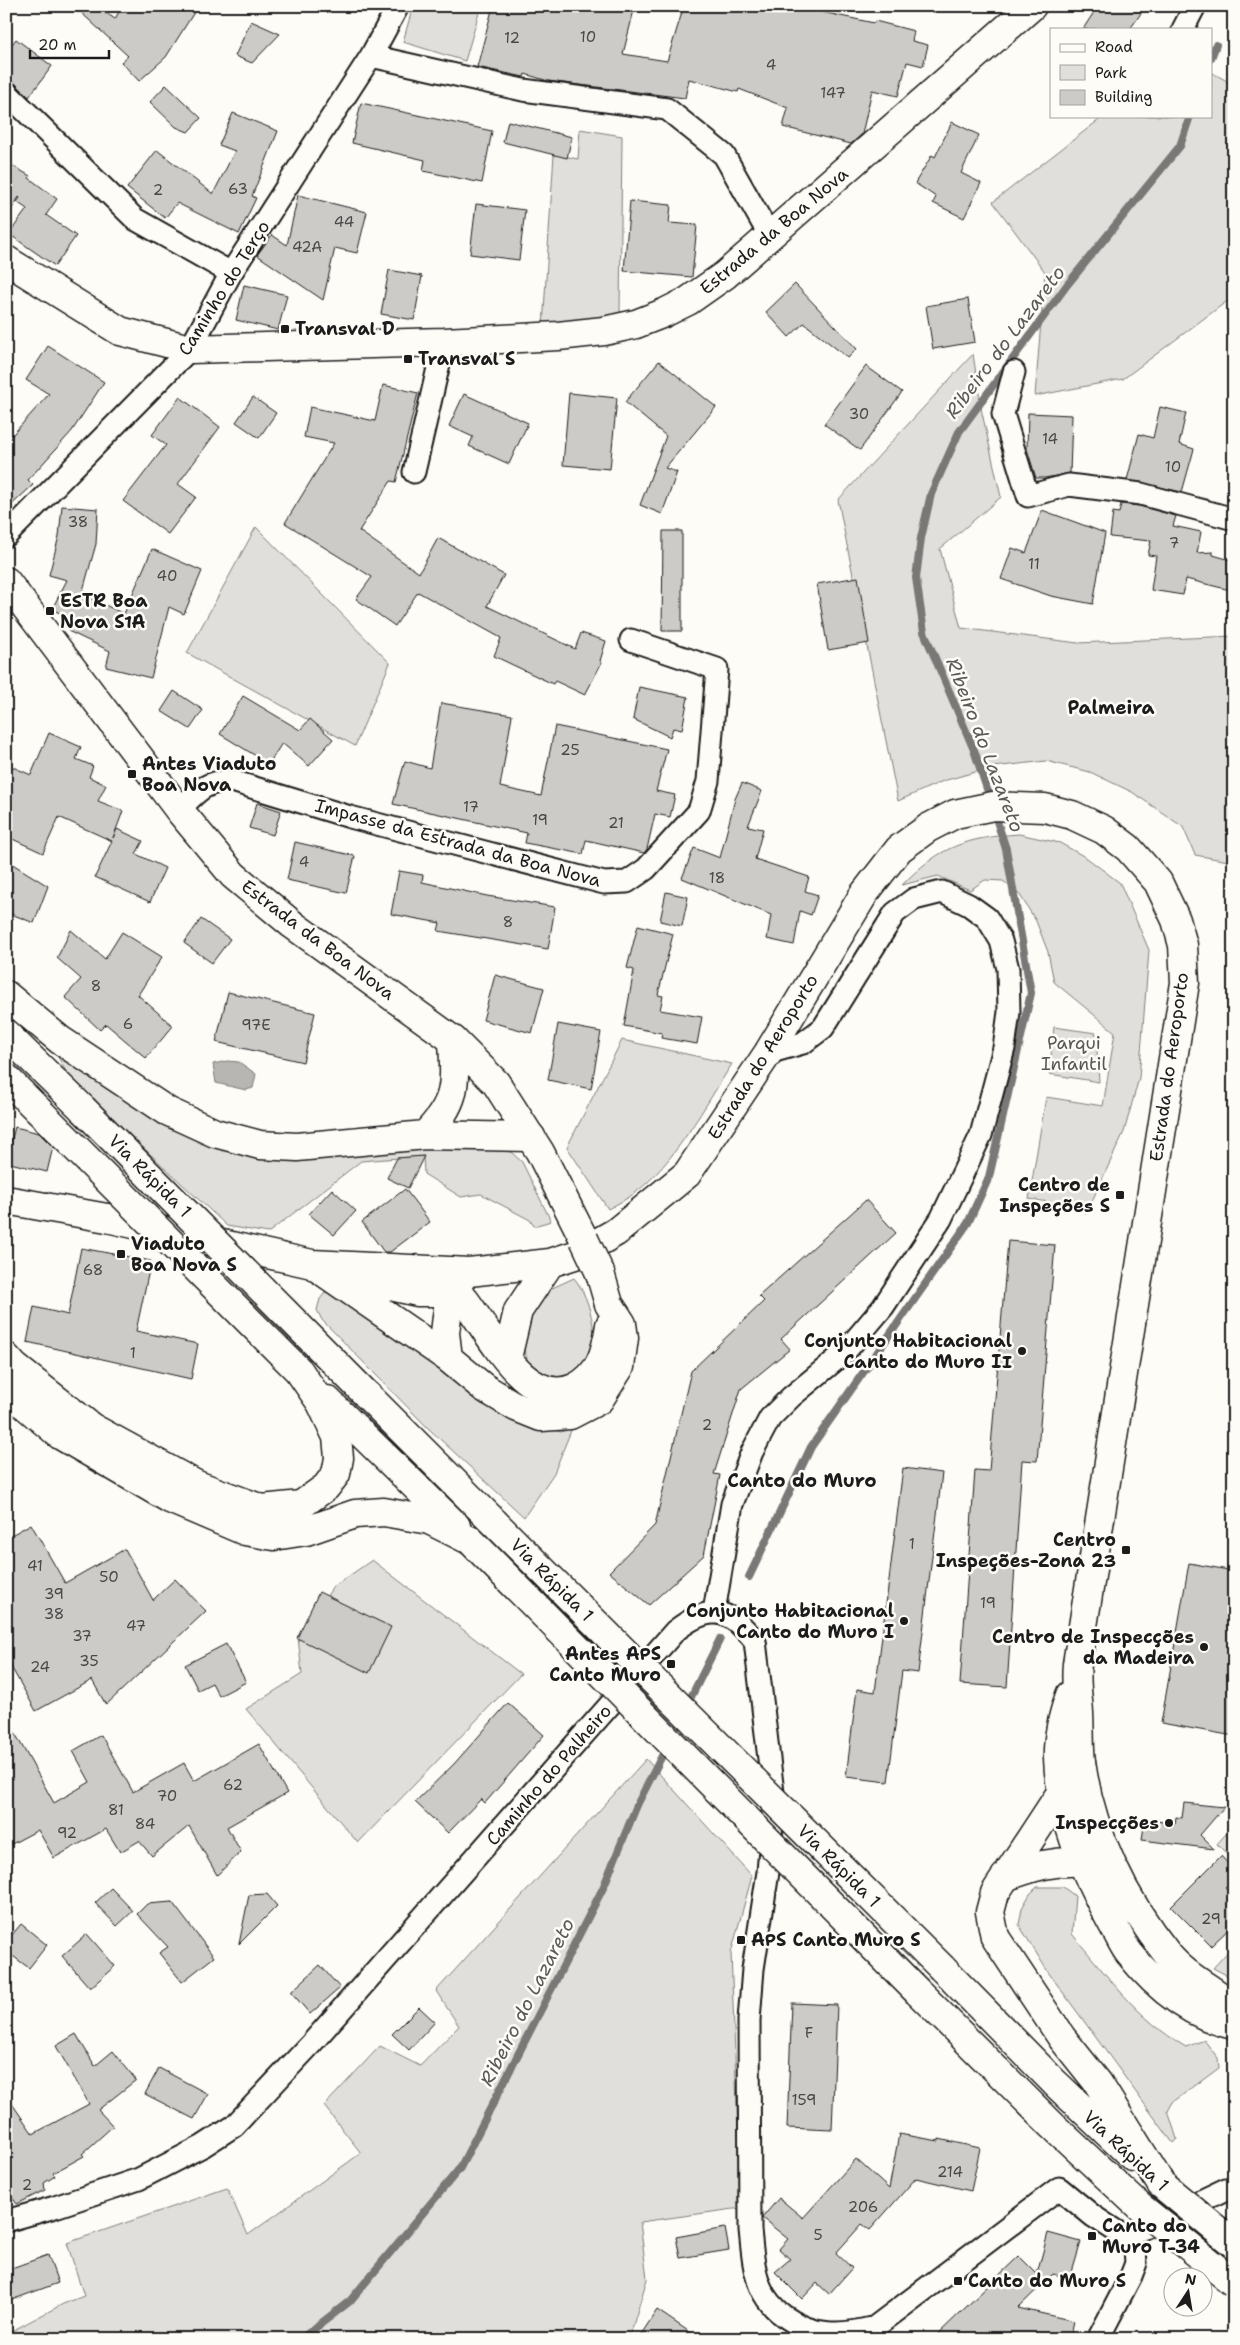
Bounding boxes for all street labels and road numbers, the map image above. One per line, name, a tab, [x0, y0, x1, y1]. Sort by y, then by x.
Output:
street label: Estrada da Boa Nova	[695, 162, 853, 300]
street label: Caminho do Terço	[173, 216, 275, 360]
street label: Impasse da Estrada da Boa Nova	[313, 793, 603, 893]
street label: Estrada da Boa Nova	[236, 874, 400, 1006]
street label: Estrada do Aeroporto	[702, 970, 824, 1144]
street label: Estrada do Aeroporto	[1144, 971, 1194, 1163]
street label: Via Rápida 1	[103, 1129, 197, 1223]
street label: Via Rápida 1	[505, 1533, 599, 1627]
street label: Caminho do Palheiro	[481, 1699, 617, 1851]
street label: Via Rápida 1	[792, 1819, 886, 1913]
street label: Via Rápida 1	[1078, 2105, 1174, 2197]

